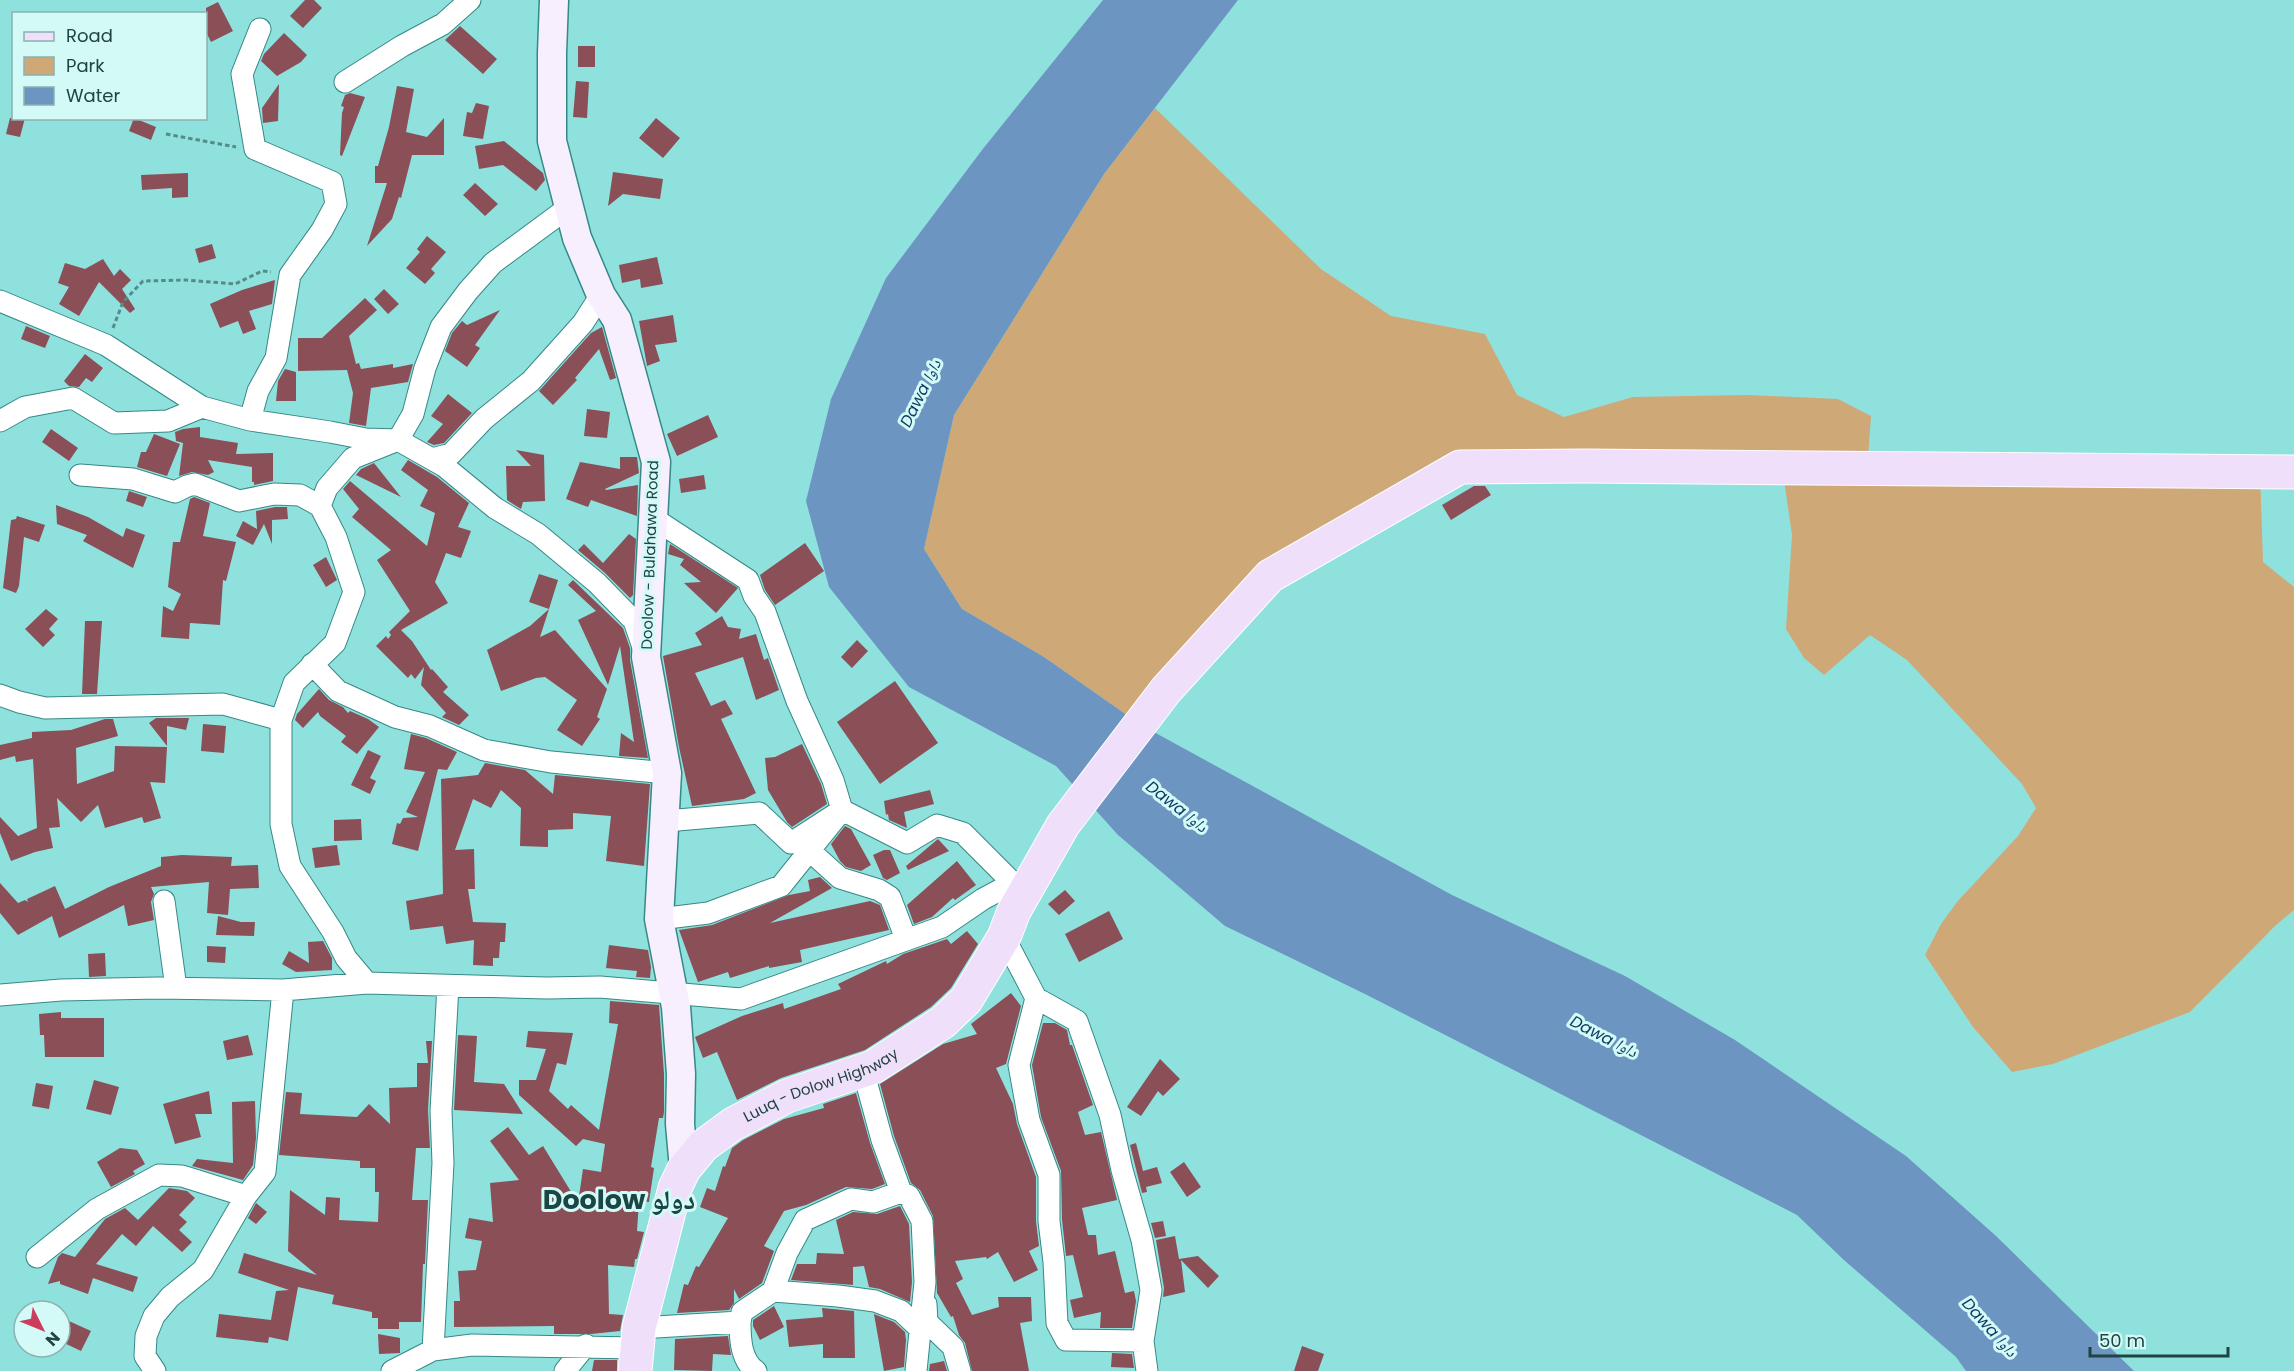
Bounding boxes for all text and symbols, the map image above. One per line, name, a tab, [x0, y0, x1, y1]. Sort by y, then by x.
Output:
legend	[12, 12, 207, 120]
text: Road	[66, 23, 113, 48]
text: Park	[66, 53, 105, 78]
text: Water	[66, 83, 120, 108]
water label: Dawa داوا	[894, 355, 947, 431]
street label: Doolow - Bulahawa Road	[636, 460, 663, 650]
water label: Dawa داوا	[1141, 775, 1213, 838]
water label: Dawa داوا	[1566, 1010, 1642, 1063]
street label: Luuq - Dolow Highway	[739, 1042, 902, 1127]
district label: Doolow دولو	[543, 1181, 695, 1218]
water label: Dawa داوا	[1957, 1293, 2023, 1362]
north arrow	[12, 1299, 72, 1359]
scale bar	[2090, 1320, 2228, 1358]
text: N	[40, 1327, 65, 1351]
text: 50 m	[2099, 1328, 2145, 1353]

